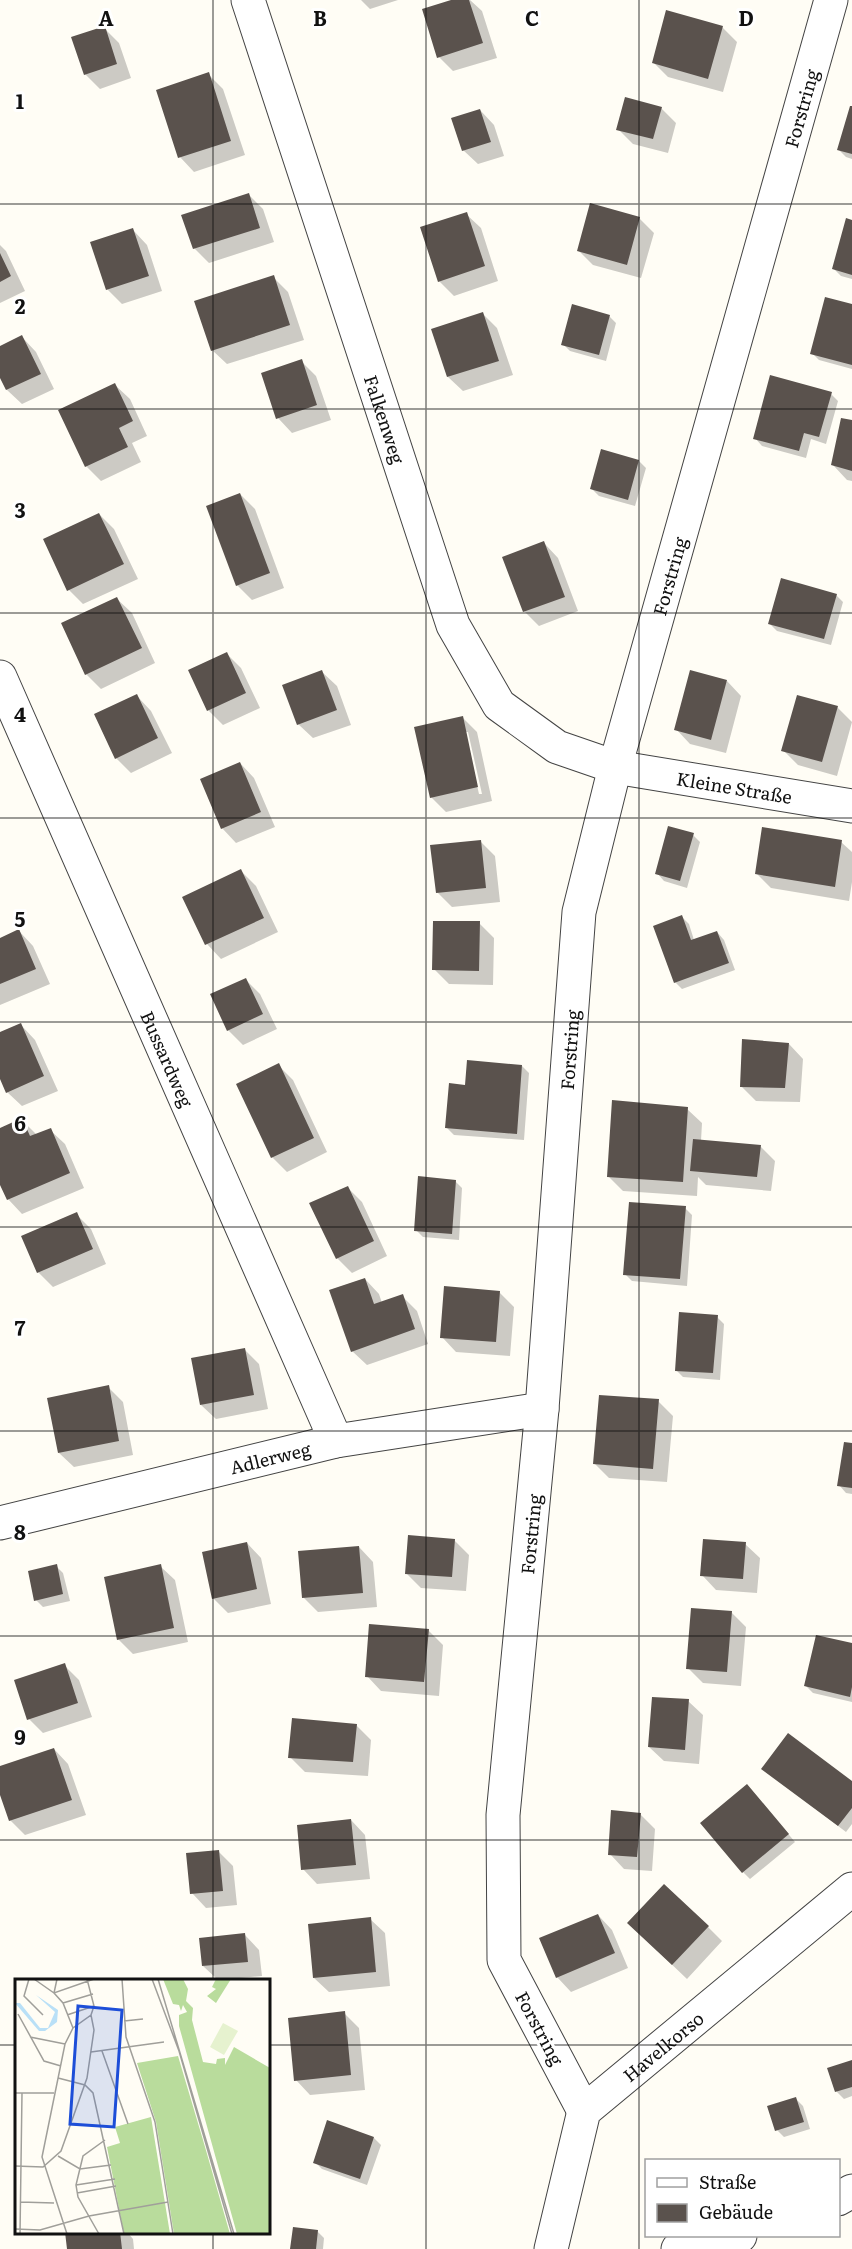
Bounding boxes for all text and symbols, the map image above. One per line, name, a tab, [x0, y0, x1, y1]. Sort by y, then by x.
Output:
text: A	[98, 2, 114, 32]
text: B	[313, 2, 327, 32]
text: C	[525, 2, 539, 32]
text: D	[738, 2, 754, 32]
street label: Forstring	[777, 65, 825, 151]
text: 1	[16, 85, 24, 115]
text: 2	[15, 290, 26, 320]
street label: Falkenweg	[358, 371, 413, 468]
text: 3	[14, 494, 26, 524]
street label: Forstring	[645, 533, 693, 618]
text: 4	[14, 698, 26, 728]
street label: Kleine Straße	[675, 764, 794, 809]
text: 5	[15, 903, 26, 933]
street label: Bussardweg	[135, 1006, 201, 1112]
street label: Forstring	[552, 1008, 585, 1091]
text: 6	[14, 1107, 26, 1137]
text: 7	[15, 1312, 26, 1342]
street label: Adlerweg	[227, 1434, 314, 1480]
street label: Forstring	[513, 1492, 547, 1576]
text: 8	[14, 1516, 26, 1546]
text: 9	[14, 1721, 26, 1751]
inset map	[15, 1979, 270, 2234]
street label: Forstring	[509, 1986, 571, 2071]
street label: Havelkorso	[616, 2004, 709, 2087]
legend	[645, 2159, 840, 2237]
text: Straße	[699, 2168, 756, 2195]
text: Gebäude	[699, 2198, 773, 2225]

